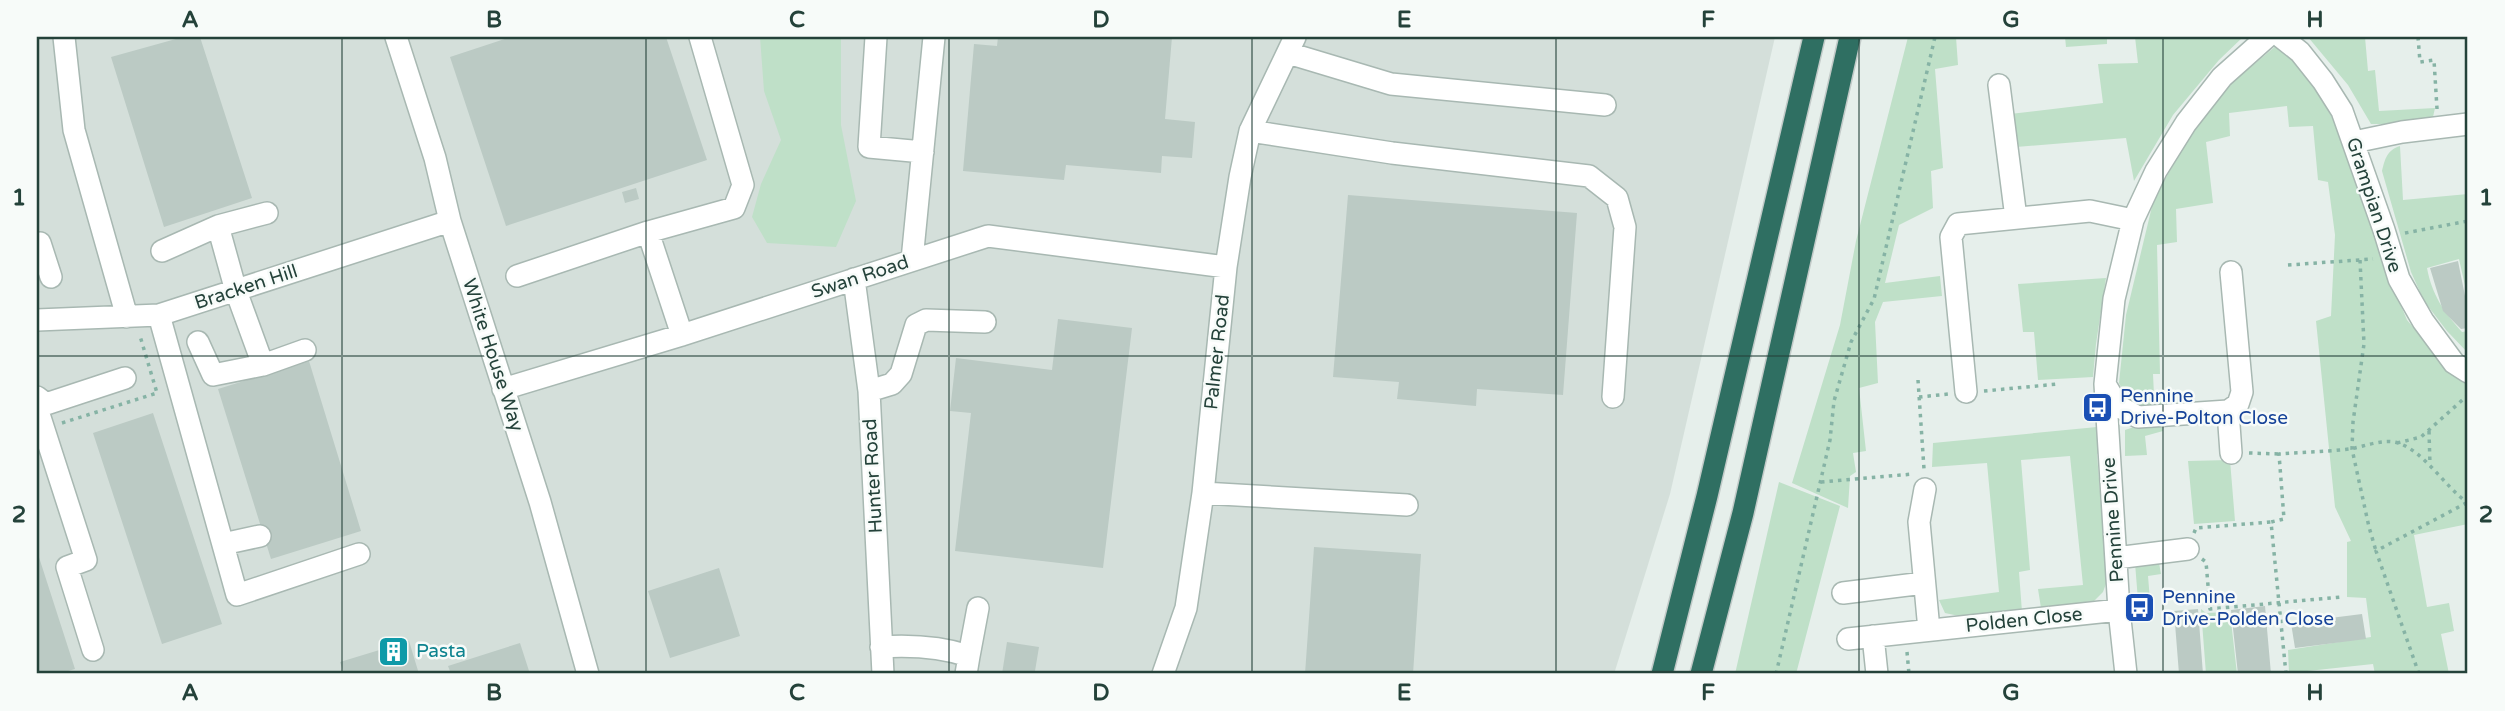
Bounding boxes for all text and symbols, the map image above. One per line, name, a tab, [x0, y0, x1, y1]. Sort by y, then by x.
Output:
text: A	[181, 6, 199, 34]
text: B	[486, 6, 502, 34]
text: C	[789, 6, 805, 34]
text: D	[1092, 6, 1110, 34]
text: E	[1397, 6, 1411, 34]
text: F	[1701, 6, 1715, 34]
text: G	[2002, 6, 2020, 34]
text: H	[2306, 6, 2324, 34]
street label: Grampian Drive	[2342, 135, 2406, 275]
text: 1	[12, 184, 26, 212]
text: 1	[2479, 184, 2493, 212]
street label: Swan Road	[809, 251, 911, 303]
street label: Bracken Hill	[192, 260, 300, 314]
street label: White House Way	[458, 276, 528, 434]
street label: Palmer Road	[1200, 293, 1234, 411]
place label: Pennine Drive-Polton Close	[2120, 385, 2288, 429]
bus stop icon: Pennine Drive-Polton Close	[2080, 390, 2114, 424]
street label: Hunter Road	[859, 418, 887, 534]
street label: Pennine Drive	[2098, 457, 2128, 583]
text: 2	[12, 501, 26, 529]
text: 2	[2479, 501, 2493, 529]
place label: Pennine Drive-Polden Close	[2162, 586, 2334, 630]
bus stop icon: Pennine Drive-Polden Close	[2122, 591, 2156, 625]
street label: Polden Close	[1964, 603, 2084, 637]
building icon: Pasta	[376, 634, 410, 668]
place label: Pasta	[416, 640, 466, 662]
text: A	[181, 679, 199, 707]
text: B	[486, 679, 502, 707]
text: C	[789, 679, 805, 707]
text: D	[1092, 679, 1110, 707]
text: E	[1397, 679, 1411, 707]
text: F	[1701, 679, 1715, 707]
text: G	[2002, 679, 2020, 707]
text: H	[2306, 679, 2324, 707]

